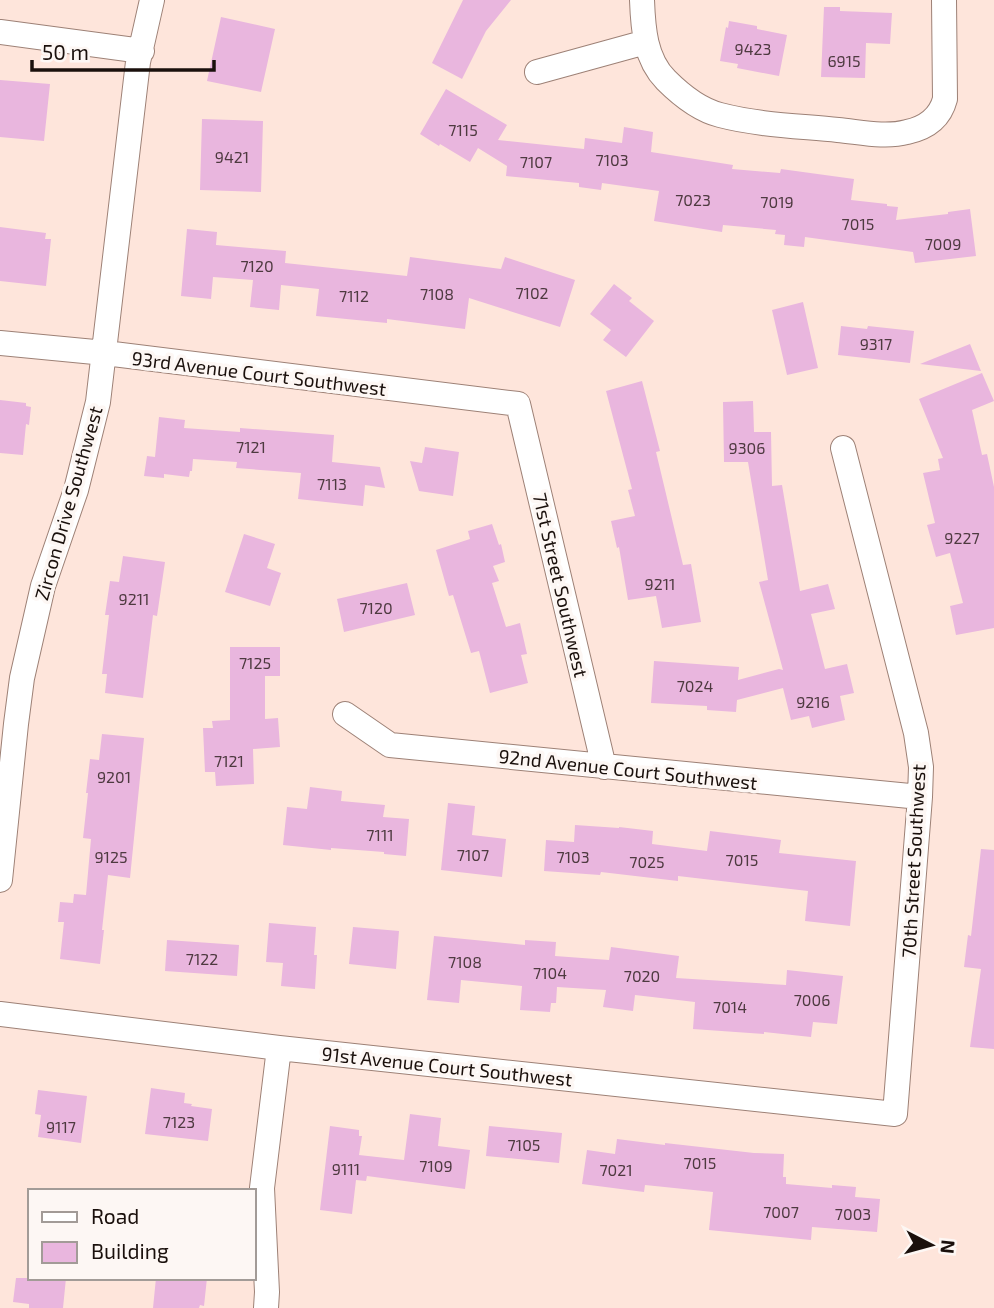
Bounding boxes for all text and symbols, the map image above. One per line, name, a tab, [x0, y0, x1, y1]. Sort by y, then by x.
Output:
scale bar	[32, 28, 214, 72]
text: 50 m	[42, 39, 89, 64]
house number: 9423	[735, 39, 771, 58]
house number: 6915	[827, 51, 861, 70]
house number: 7115	[448, 120, 478, 139]
house number: 9421	[215, 147, 249, 166]
house number: 7103	[595, 150, 629, 169]
house number: 7107	[520, 152, 552, 171]
house number: 7023	[675, 190, 711, 209]
house number: 7019	[760, 192, 794, 211]
house number: 7015	[842, 214, 874, 233]
house number: 7009	[925, 234, 961, 253]
house number: 7120	[240, 256, 274, 275]
house number: 7102	[515, 283, 549, 302]
house number: 7108	[420, 284, 454, 303]
house number: 7112	[339, 286, 369, 305]
house number: 9317	[860, 334, 892, 353]
street label: 93rd Avenue Court Southwest	[130, 346, 388, 400]
street label: Zircon Drive Southwest	[29, 403, 107, 603]
house number: 7121	[236, 437, 266, 456]
house number: 9306	[729, 438, 765, 457]
house number: 7113	[317, 474, 347, 493]
street label: 71st Street Southwest	[529, 490, 593, 680]
house number: 9227	[944, 528, 980, 547]
house number: 9211	[645, 574, 675, 593]
house number: 9211	[119, 589, 149, 608]
house number: 7120	[359, 598, 393, 617]
house number: 7125	[239, 653, 271, 672]
house number: 7024	[677, 676, 713, 695]
house number: 9216	[796, 692, 830, 711]
street label: 92nd Avenue Court Southwest	[498, 744, 758, 794]
house number: 7121	[214, 751, 244, 770]
street label: 70th Street Southwest	[896, 764, 930, 958]
house number: 9201	[97, 767, 131, 786]
house number: 7111	[366, 825, 394, 844]
house number: 7107	[457, 845, 489, 864]
house number: 9125	[94, 847, 128, 866]
house number: 7103	[556, 847, 590, 866]
house number: 7015	[726, 850, 758, 869]
house number: 7025	[629, 852, 665, 871]
house number: 7122	[186, 949, 218, 968]
house number: 7108	[448, 952, 482, 971]
house number: 7104	[533, 963, 567, 982]
house number: 7020	[624, 966, 660, 985]
house number: 7006	[794, 990, 830, 1009]
house number: 7014	[713, 997, 747, 1016]
street label: 91st Avenue Court Southwest	[321, 1041, 573, 1091]
house number: 7123	[163, 1112, 195, 1131]
house number: 9117	[46, 1117, 76, 1136]
house number: 7105	[508, 1135, 540, 1154]
house number: 7015	[684, 1153, 716, 1172]
house number: 7109	[419, 1156, 453, 1175]
house number: 9111	[332, 1159, 360, 1178]
house number: 7021	[599, 1160, 633, 1179]
legend	[28, 1189, 256, 1280]
house number: 7007	[763, 1202, 799, 1221]
text: Road	[91, 1203, 139, 1228]
house number: 7003	[835, 1204, 871, 1223]
north arrow	[896, 1210, 966, 1280]
text: Building	[91, 1238, 169, 1263]
text: N	[936, 1239, 961, 1255]

